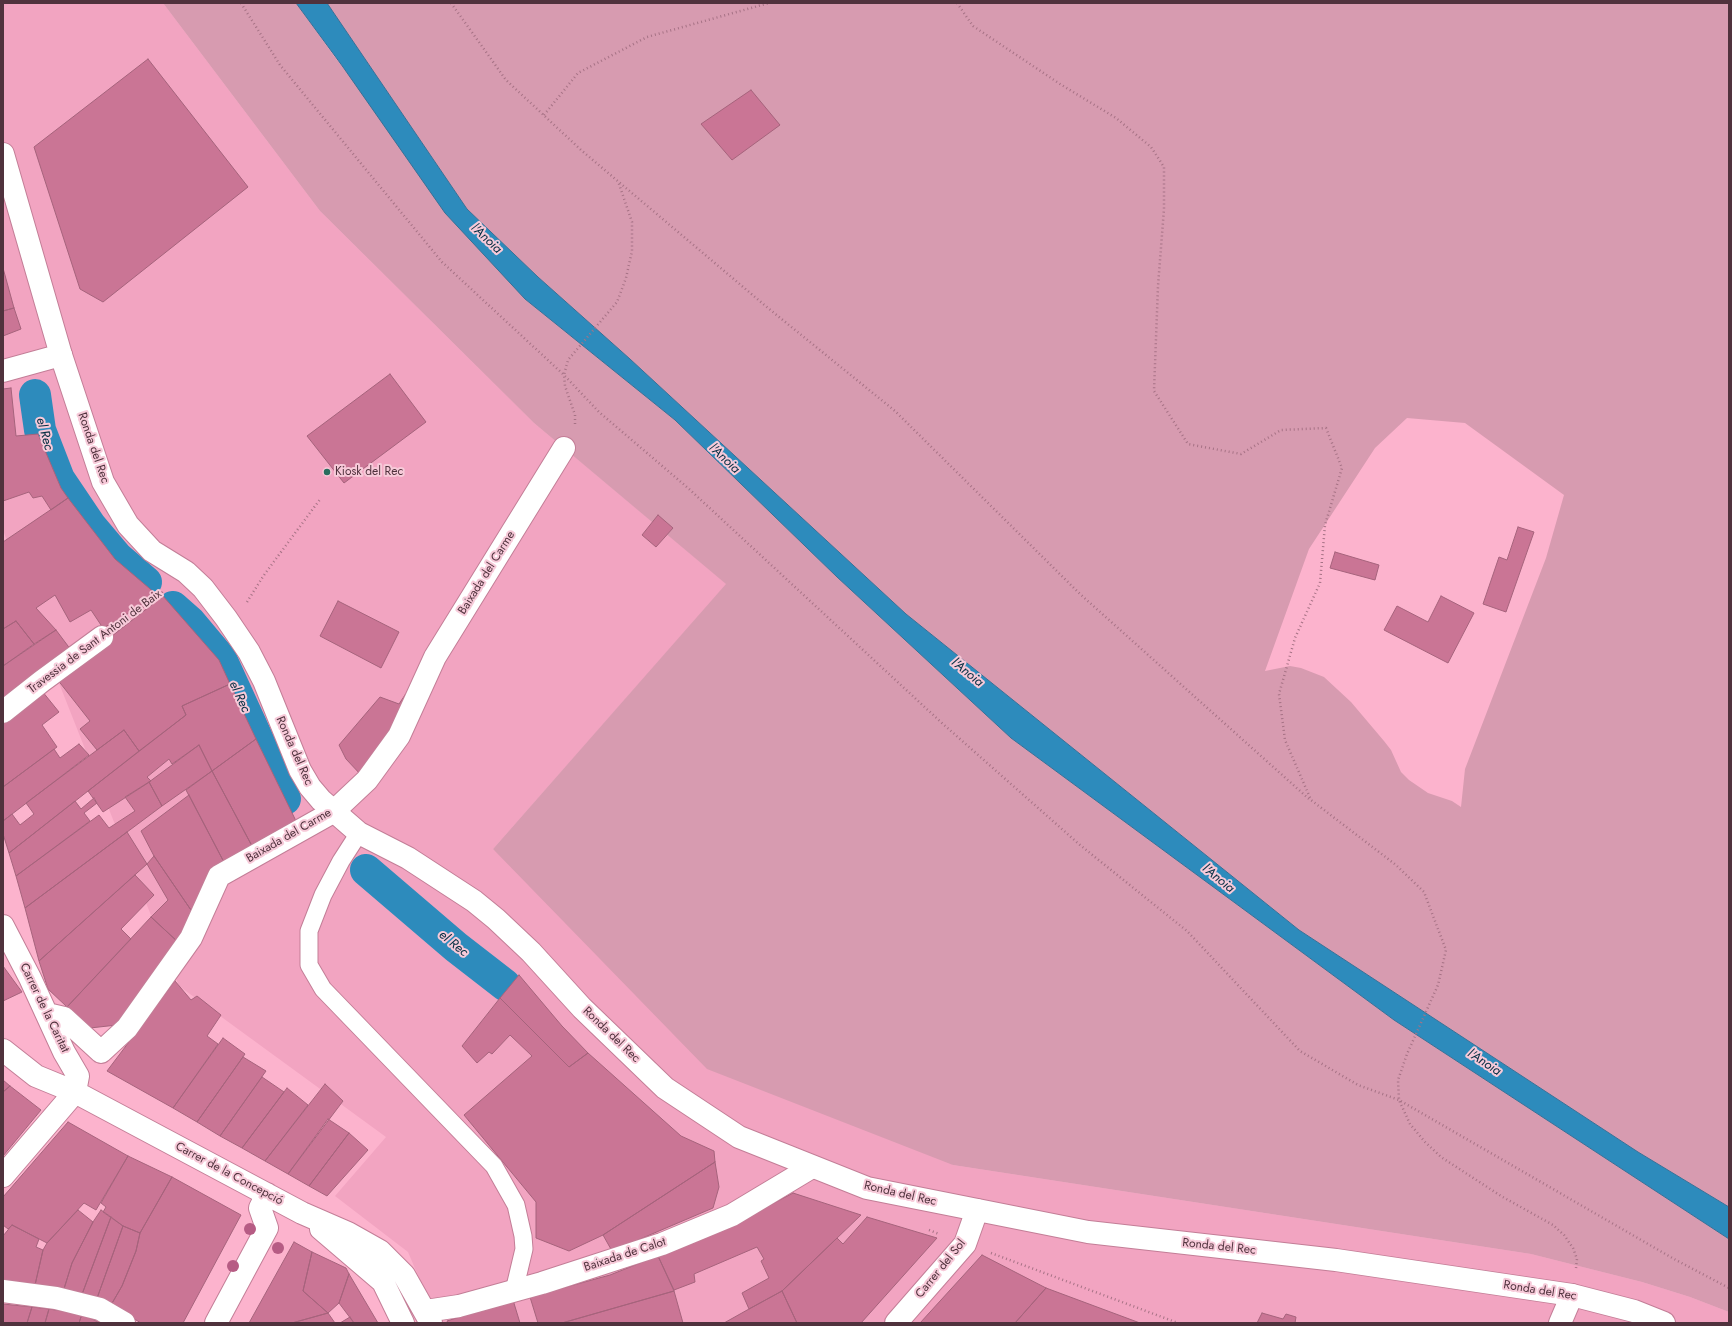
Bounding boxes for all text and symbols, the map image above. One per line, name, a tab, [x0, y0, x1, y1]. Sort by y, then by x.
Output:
water label: l'Anoia	[467, 221, 505, 257]
street label: Ronda del Rec	[74, 411, 112, 485]
water label: el Rec	[32, 416, 56, 452]
water label: l'Anoia	[705, 441, 743, 477]
place label: Kiosk del Rec	[335, 465, 403, 479]
marker: Kiosk del Rec	[322, 467, 332, 477]
street label: Baixada del Carme	[456, 529, 518, 617]
street label: Travessia de Sant Antoni de Baix	[25, 587, 165, 697]
water label: l'Anoia	[948, 655, 986, 691]
water label: el Rec	[225, 679, 253, 715]
street label: Ronda del Rec	[272, 714, 316, 788]
street label: Baixada del Carme	[244, 806, 334, 866]
water label: l'Anoia	[1199, 861, 1237, 897]
water label: el Rec	[435, 928, 471, 960]
street label: Carrer de la Caritat	[16, 961, 72, 1055]
street label: Ronda del Rec	[579, 1004, 643, 1066]
water label: l'Anoia	[1464, 1046, 1504, 1080]
street label: Carrer de la Concepció	[173, 1139, 285, 1209]
street label: Ronda del Rec	[862, 1179, 938, 1209]
street label: Baixada de Calot	[582, 1235, 668, 1275]
street label: Ronda del Rec	[1182, 1236, 1256, 1258]
street label: Carrer del Sol	[913, 1237, 969, 1301]
street label: Ronda del Rec	[1502, 1278, 1578, 1304]

